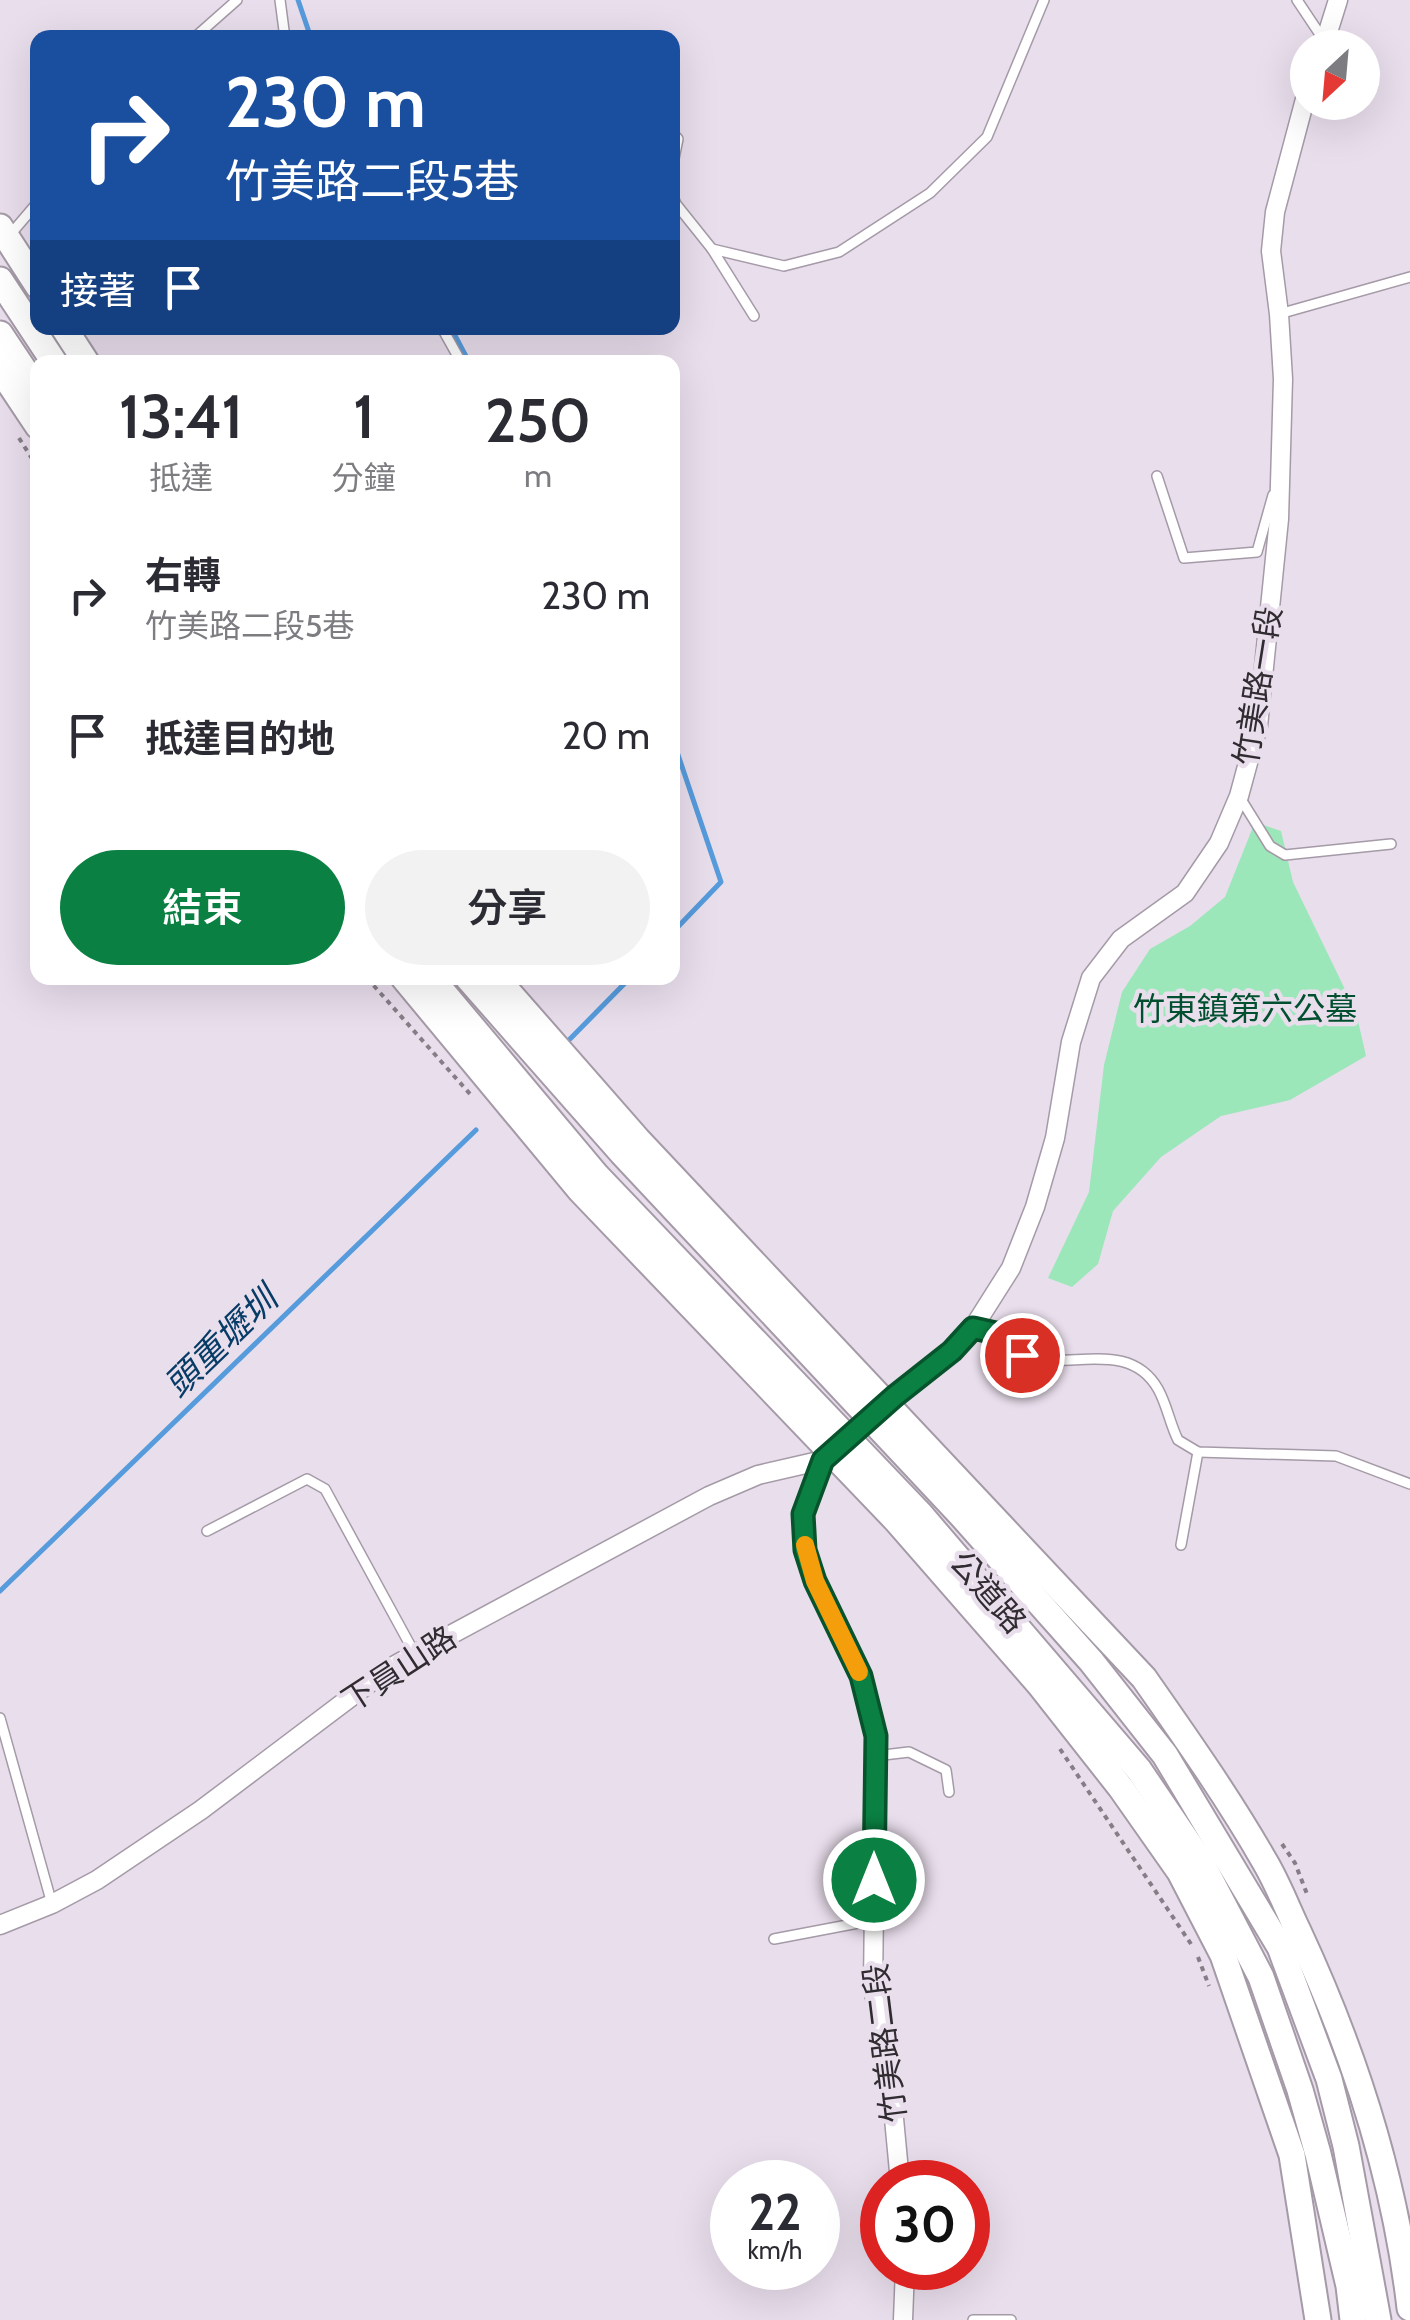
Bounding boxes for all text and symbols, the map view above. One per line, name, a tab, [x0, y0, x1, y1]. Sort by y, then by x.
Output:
north arrow	[1290, 30, 1380, 120]
map controls	[1290, 30, 1380, 120]
text: 230 m	[225, 59, 426, 145]
icon: right	[60, 70, 190, 200]
text: 竹美路二段5巷	[225, 154, 519, 208]
icon: arrive	[156, 260, 211, 315]
text: 接著	[60, 267, 136, 314]
text: 13:41	[119, 380, 243, 453]
text: 1	[353, 380, 374, 453]
text: 250	[485, 384, 591, 457]
text: m	[524, 456, 552, 495]
text: 抵達	[149, 458, 213, 497]
text: 分鐘	[332, 458, 396, 497]
text: 右轉	[145, 552, 221, 599]
icon: right	[60, 568, 115, 623]
text: 230 m	[541, 572, 650, 619]
street label: 竹美路一段	[1226, 604, 1289, 768]
text: 竹美路二段5巷	[145, 606, 354, 645]
icon: arrive	[60, 708, 115, 763]
text: 20 m	[562, 712, 650, 759]
text: 抵達目的地	[145, 715, 335, 762]
button: 結束	[60, 850, 345, 965]
button: 分享	[365, 850, 650, 965]
park label: 竹東鎮第六公墓	[1133, 989, 1357, 1028]
water label: 頭重壢圳	[155, 1274, 290, 1406]
pin	[980, 1313, 1065, 1398]
icon: arrive	[995, 1328, 1050, 1383]
street label: 公道路	[942, 1543, 1035, 1641]
street label: 下員山路	[334, 1617, 463, 1720]
position arrow	[822, 1828, 926, 1932]
street label: 竹美路二段	[855, 1961, 914, 2125]
speed limit sign: 30	[860, 2160, 990, 2290]
text: 22	[749, 2182, 801, 2243]
text: km/h	[748, 2235, 802, 2265]

